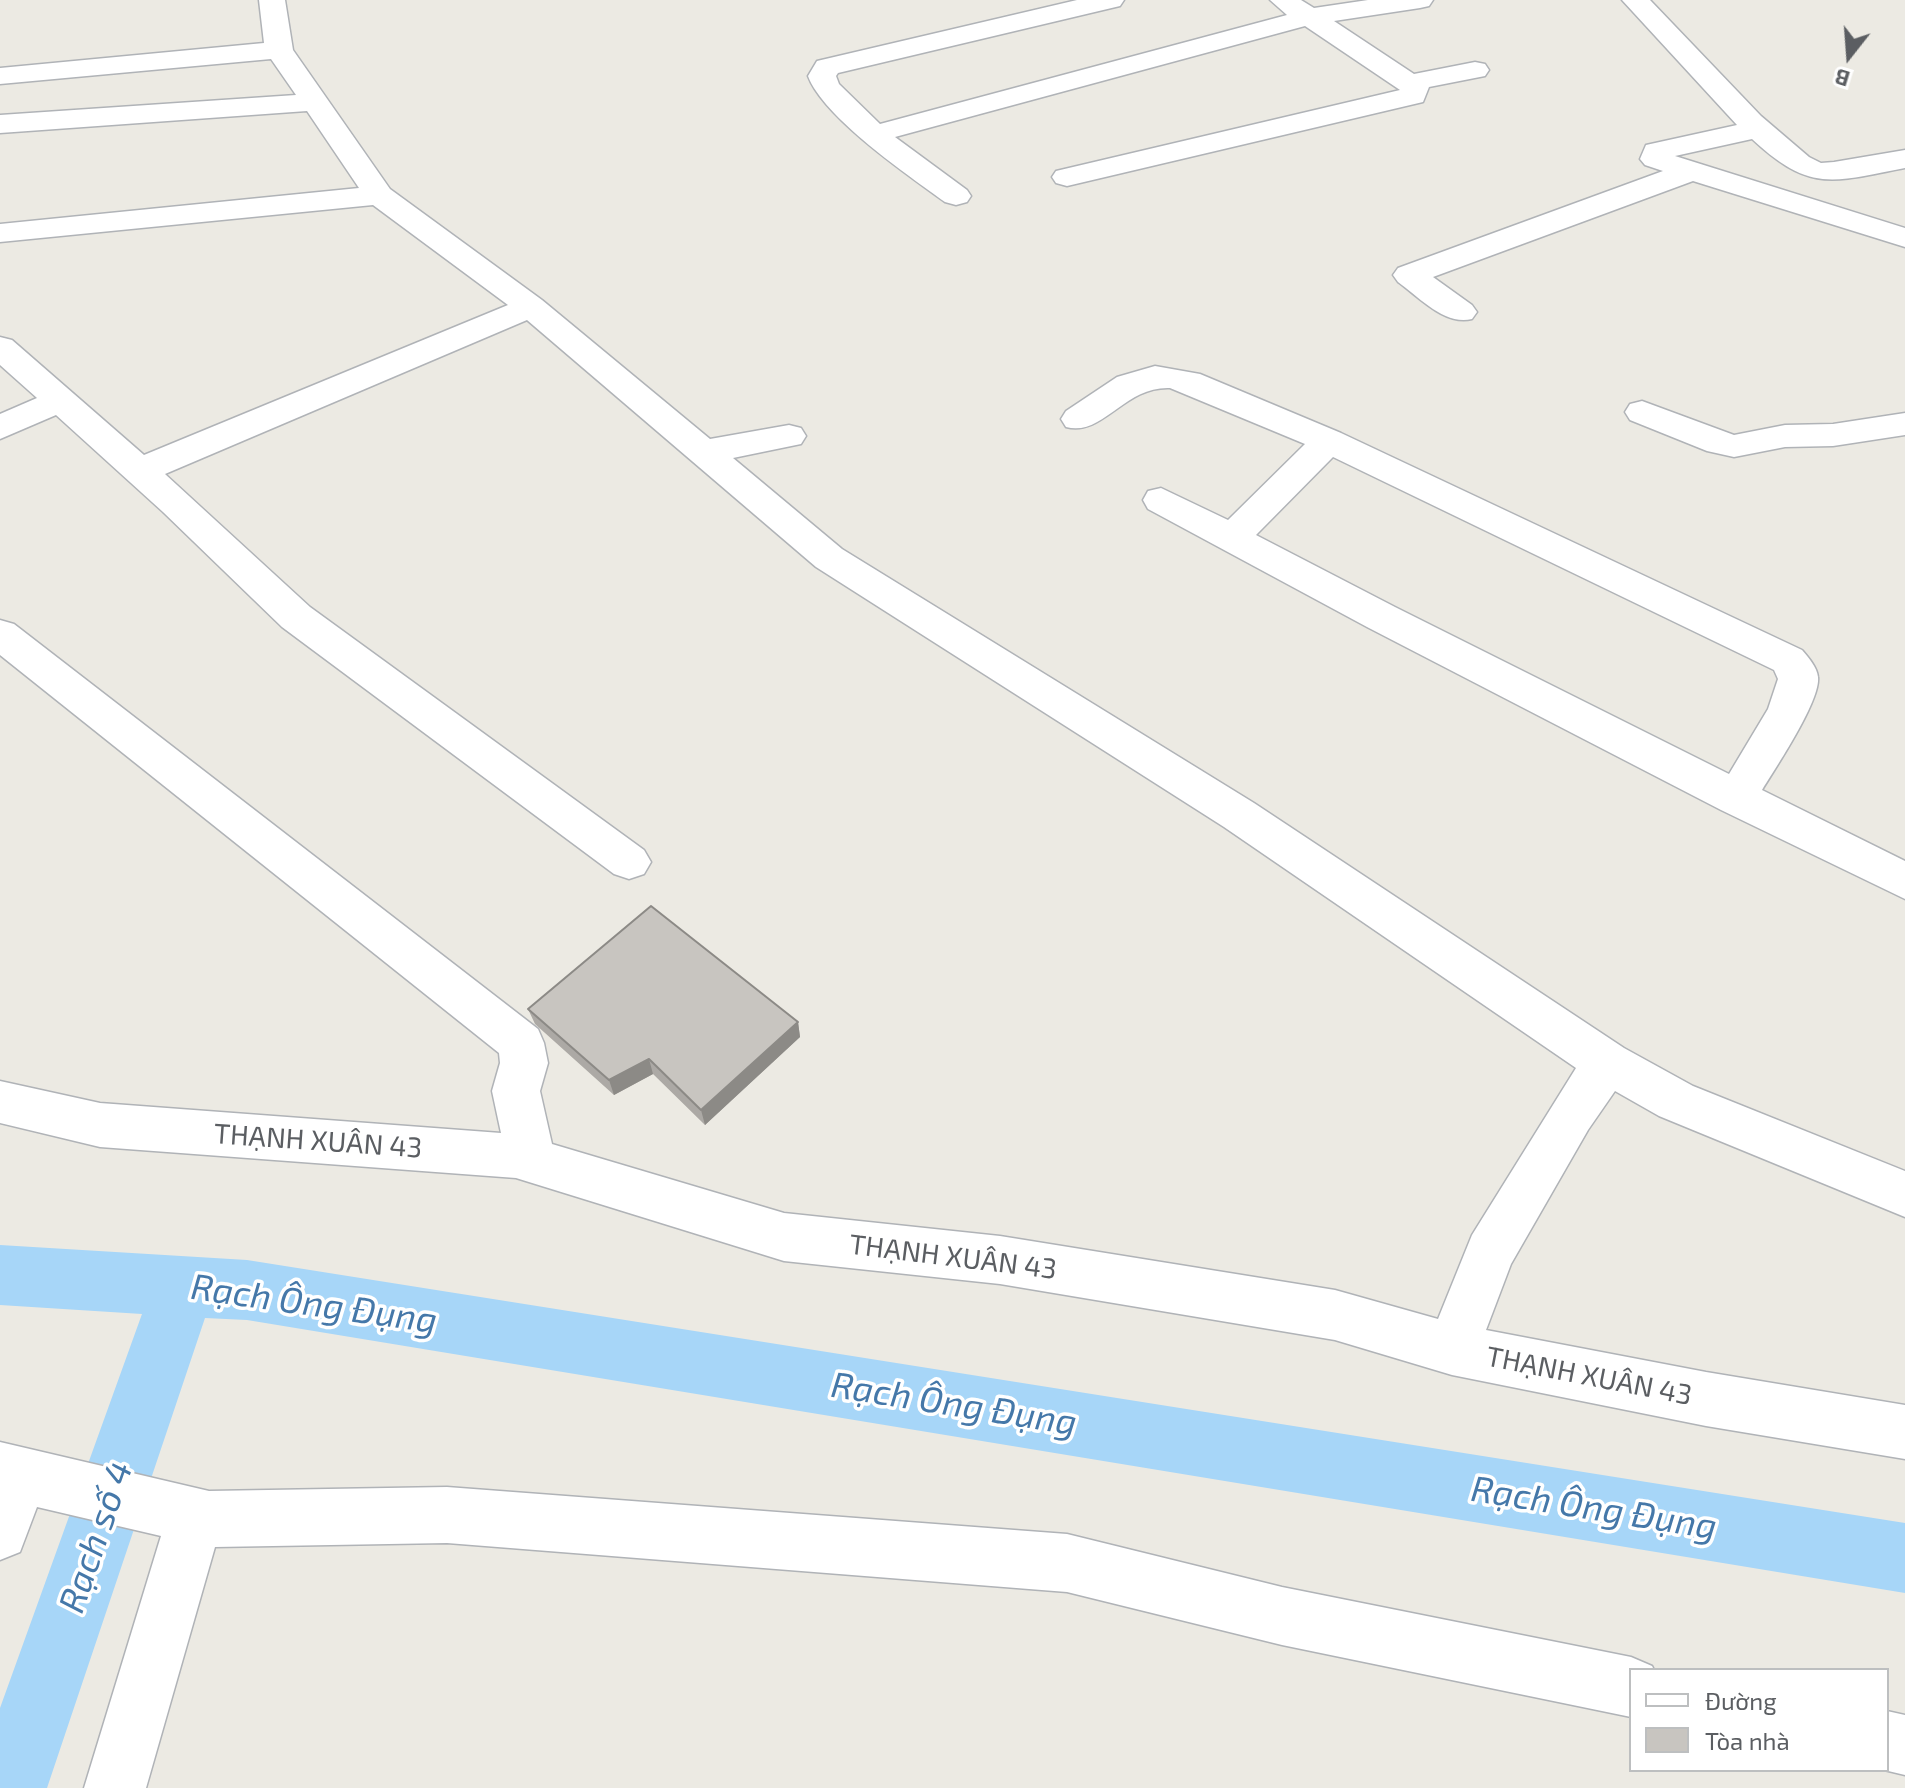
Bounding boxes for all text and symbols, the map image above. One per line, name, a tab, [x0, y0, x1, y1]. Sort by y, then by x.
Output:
north arrow	[1809, 16, 1889, 96]
text: B	[1831, 64, 1853, 93]
street label: THẠNH XUÂN 43	[213, 1117, 423, 1165]
street label: THẠNH XUÂN 43	[847, 1228, 1059, 1286]
water label: Rạch Ông Đụng	[188, 1265, 440, 1343]
street label: THẠNH XUÂN 43	[1483, 1340, 1695, 1412]
water label: Rạch Ông Đụng	[828, 1363, 1080, 1445]
water label: Rạch số 4	[50, 1456, 142, 1618]
water label: Rạch Ông Đụng	[1468, 1467, 1720, 1549]
legend	[1629, 1668, 1889, 1772]
text: Đường	[1705, 1686, 1777, 1715]
text: Tòa nhà	[1705, 1726, 1790, 1755]

